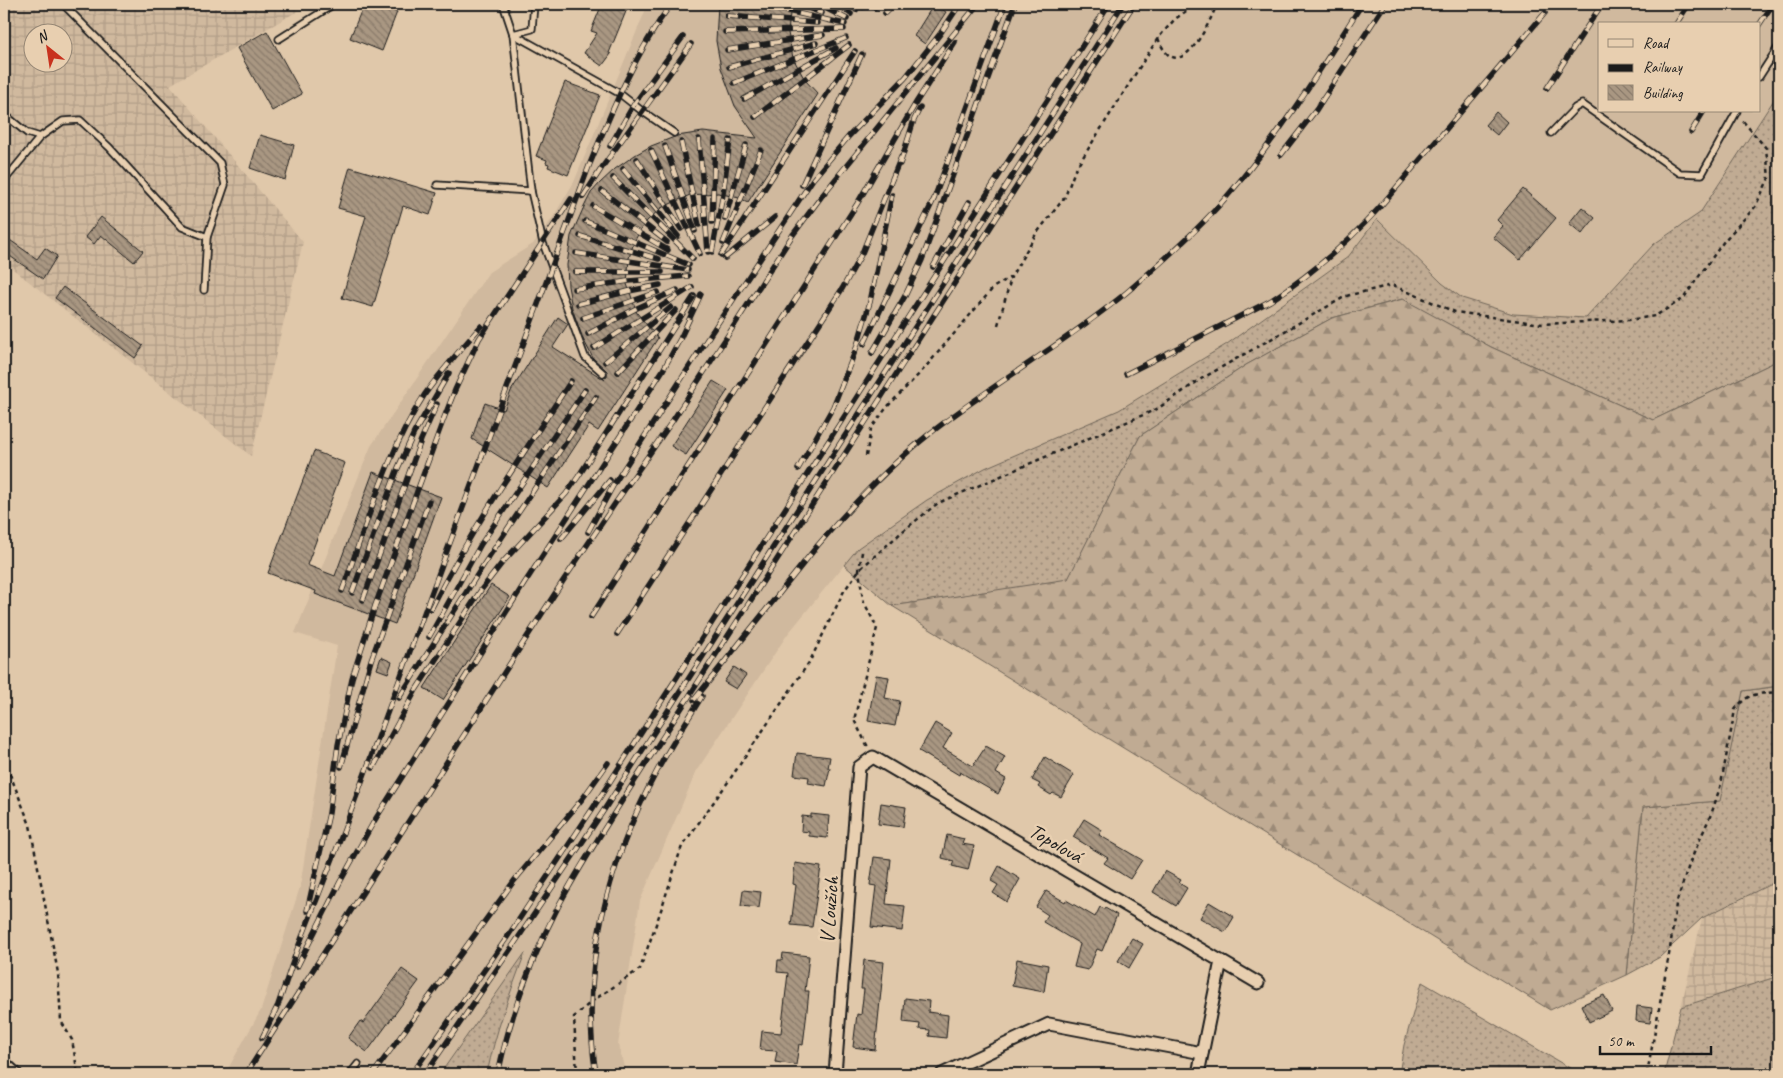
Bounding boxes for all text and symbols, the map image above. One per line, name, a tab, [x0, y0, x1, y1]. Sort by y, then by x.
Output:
north arrow	[22, 22, 72, 72]
legend	[1598, 22, 1760, 112]
text: N	[34, 26, 52, 47]
text: Road	[1643, 34, 1670, 53]
text: Railway	[1643, 58, 1684, 77]
text: Building	[1643, 84, 1683, 103]
street label: Topolová	[1025, 817, 1089, 870]
street label: V Loužích	[814, 874, 844, 944]
scale bar	[1600, 1023, 1712, 1055]
text: 50 m	[1608, 1032, 1635, 1051]

